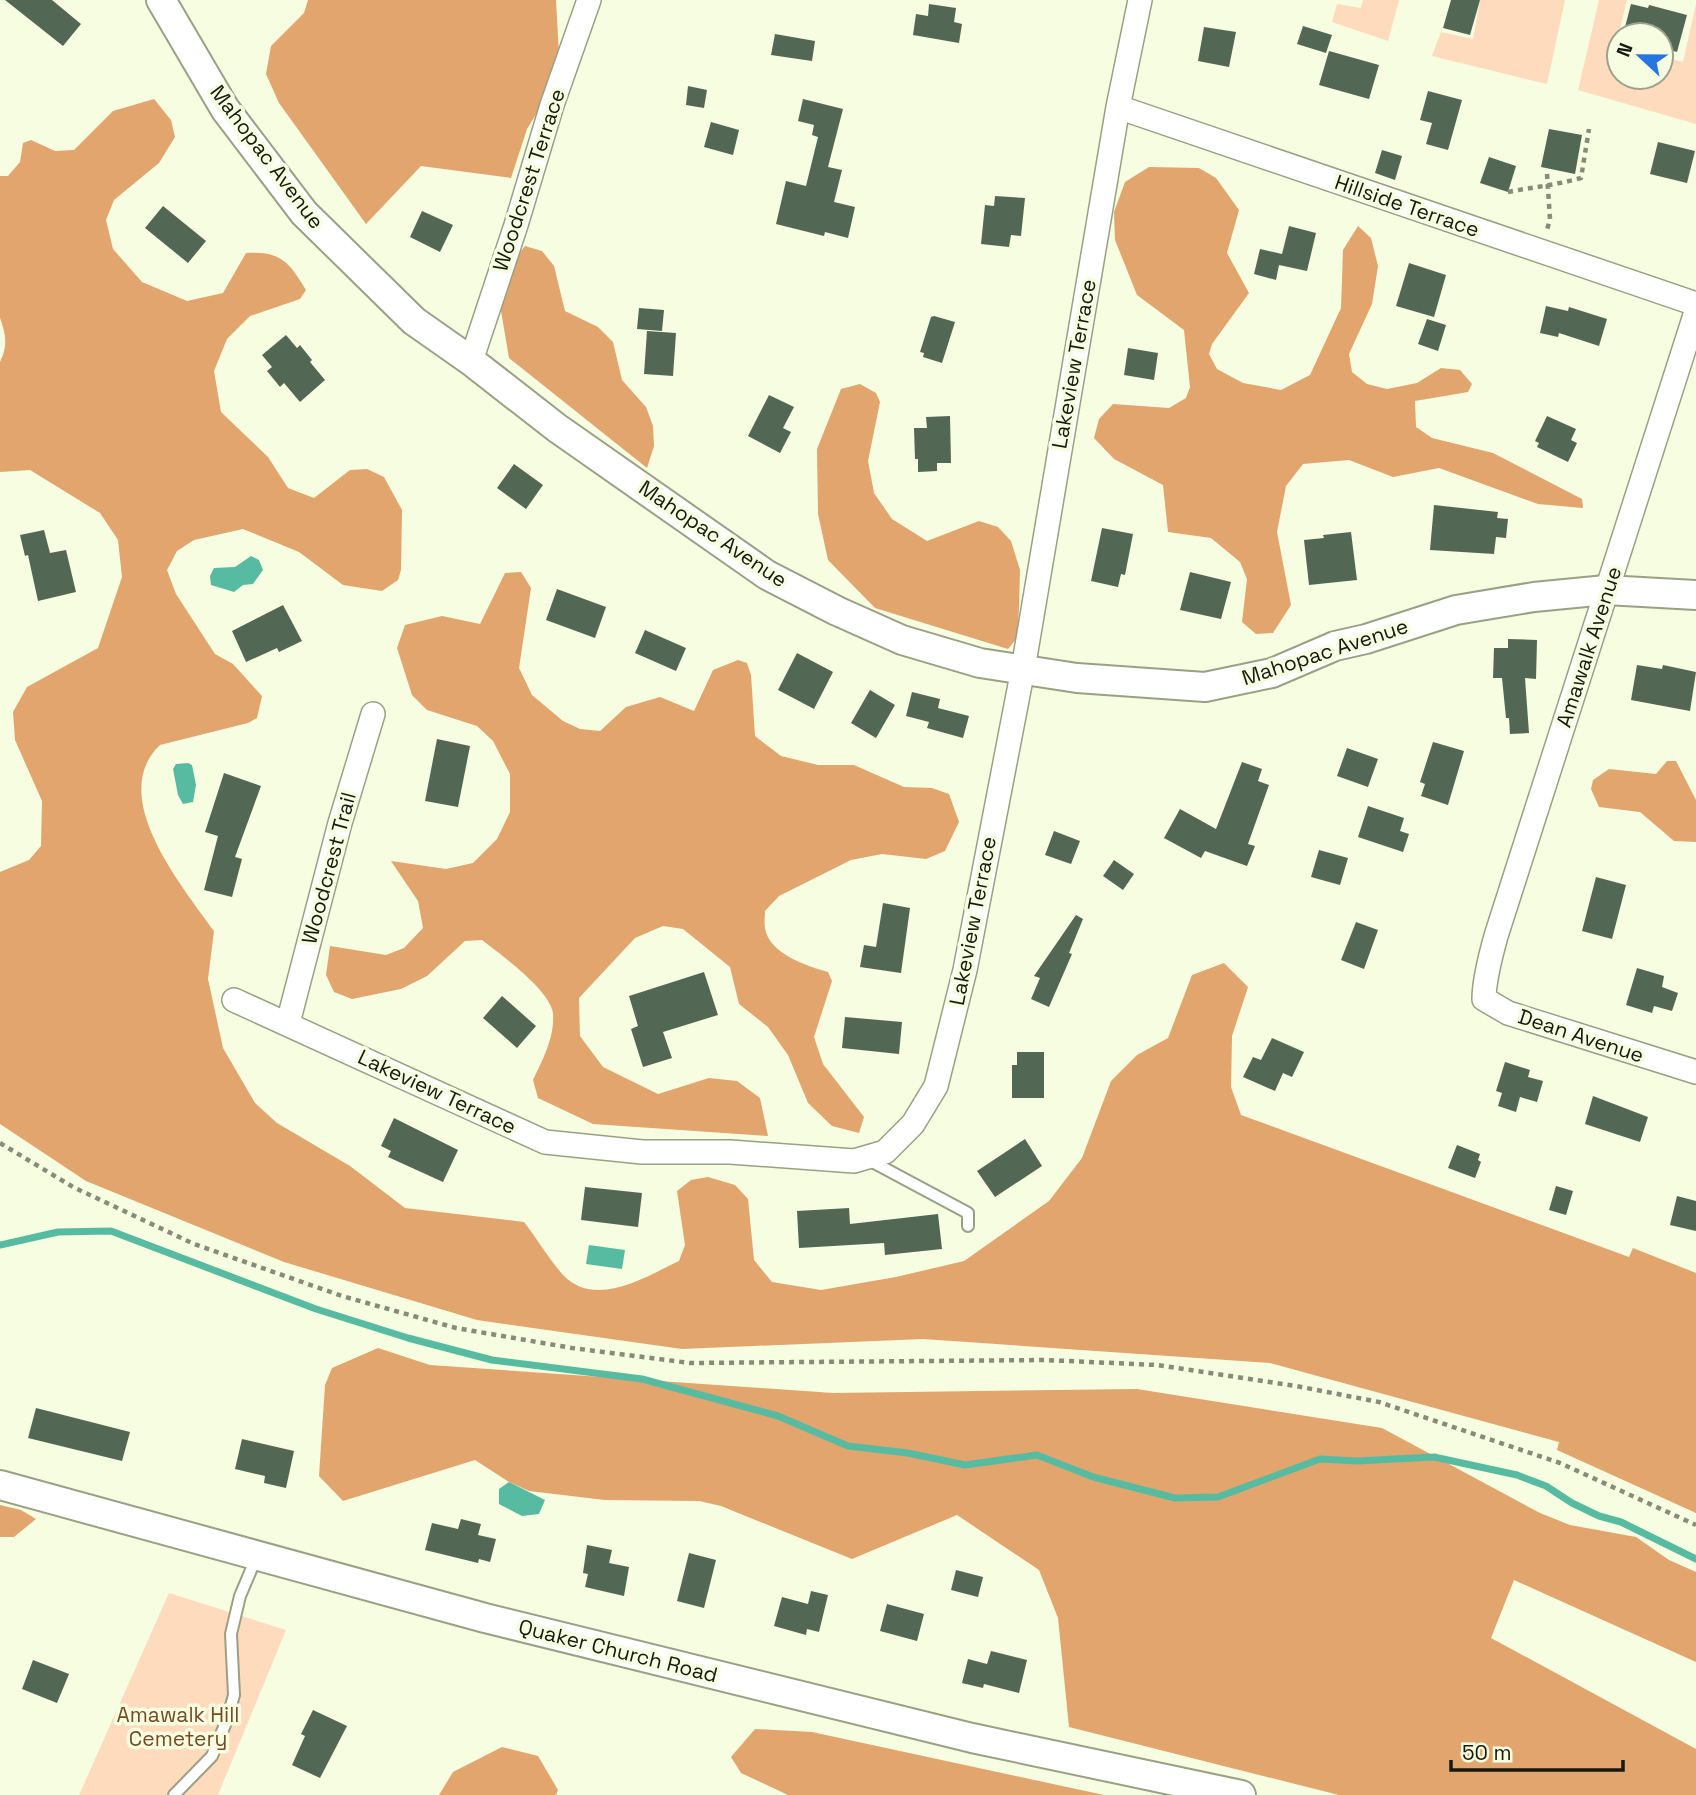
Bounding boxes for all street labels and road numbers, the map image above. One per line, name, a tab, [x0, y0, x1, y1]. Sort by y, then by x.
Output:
street label: Mahopac Avenue	[204, 79, 330, 234]
street label: Woodcrest Terrace	[486, 85, 571, 275]
street label: Hillside Terrace	[1331, 168, 1483, 243]
street label: Lakeview Terrace	[1045, 277, 1102, 451]
street label: Mahopac Avenue	[634, 474, 793, 593]
street label: Amawalk Avenue	[1550, 563, 1627, 731]
street label: Mahopac Avenue	[1238, 612, 1411, 691]
street label: Woodcrest Trail	[295, 789, 362, 947]
street label: Lakeview Terrace	[943, 834, 1002, 1008]
street label: Dean Avenue	[1515, 1003, 1647, 1069]
street label: Lakeview Terrace	[354, 1043, 521, 1140]
street label: Quaker Church Road	[516, 1613, 721, 1688]

